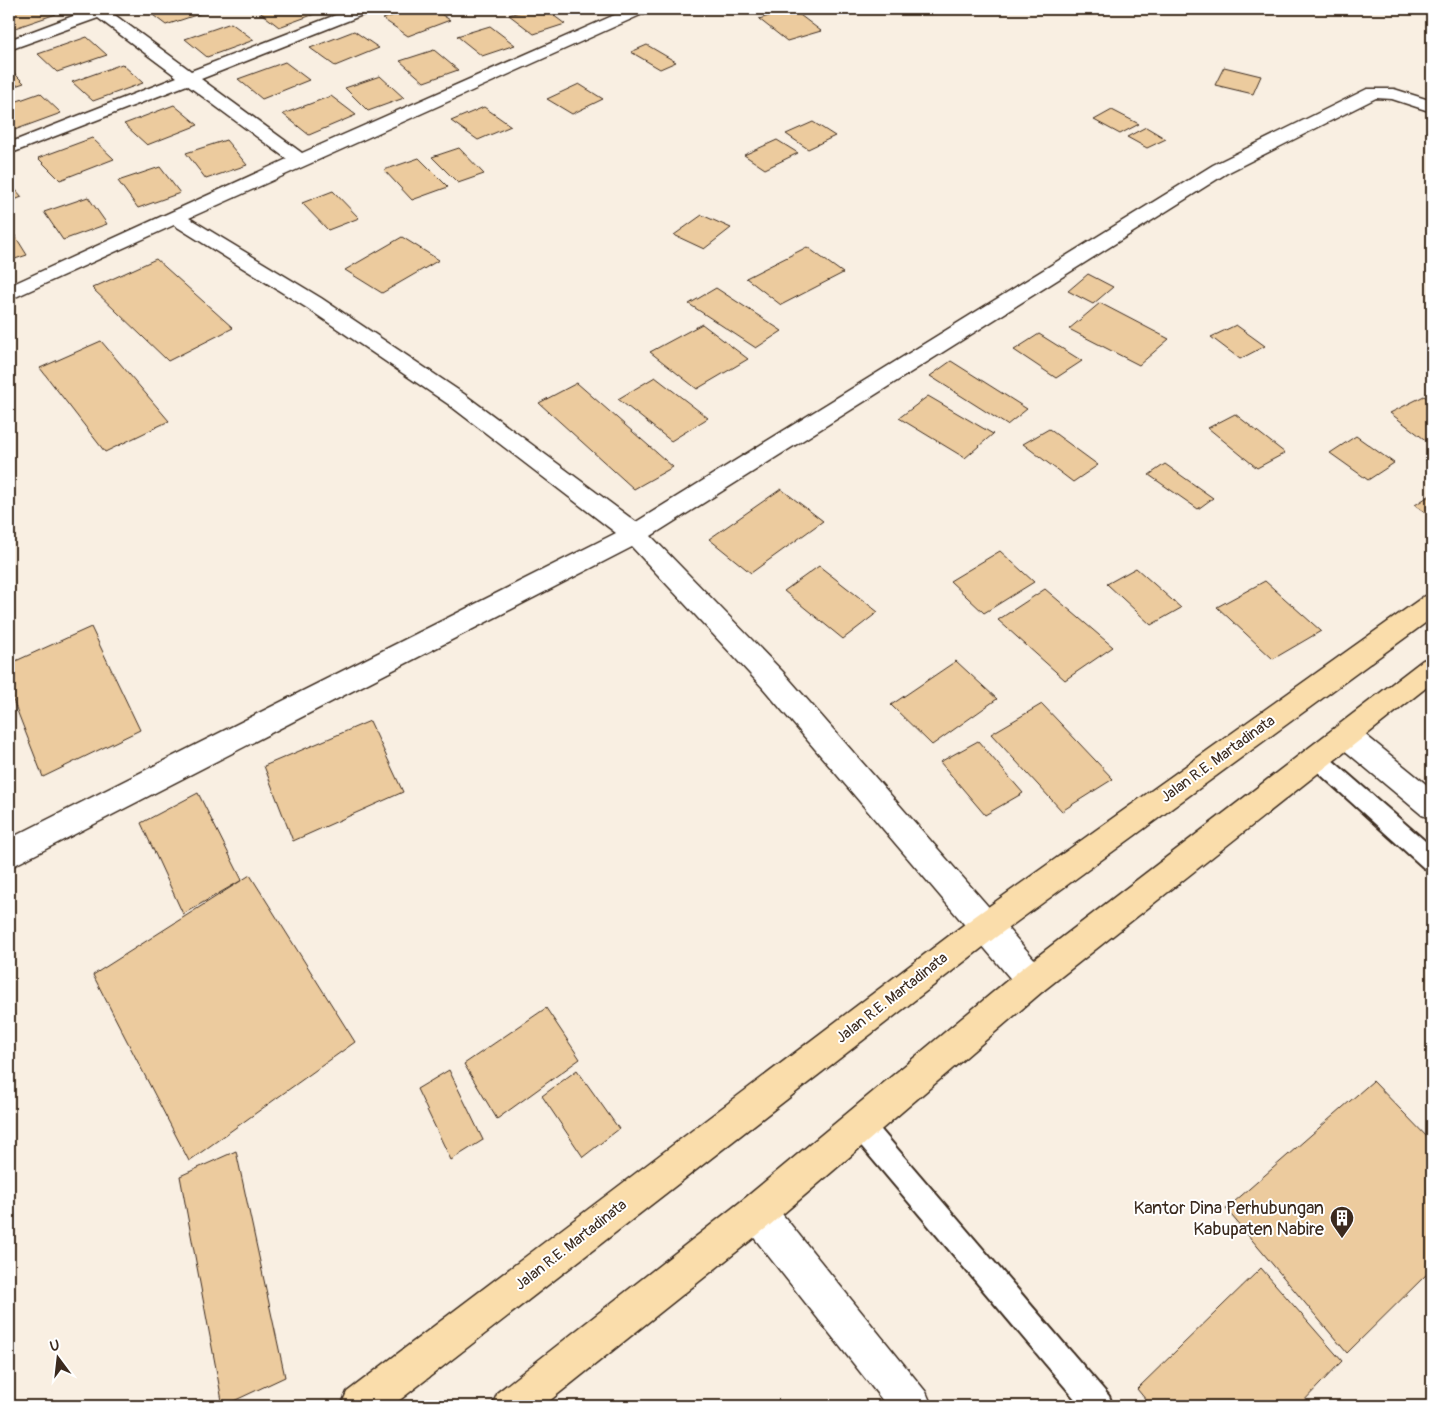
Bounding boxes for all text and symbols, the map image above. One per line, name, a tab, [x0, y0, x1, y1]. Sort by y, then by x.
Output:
street label: Jalan R.E. Martadinata	[1157, 711, 1279, 807]
street label: Jalan R.E. Martadinata	[832, 949, 952, 1047]
street label: Jalan R.E. Martadinata	[511, 1196, 631, 1294]
place label: Kantor Dina Perhubungan Kabupaten Nabire	[1133, 1197, 1324, 1241]
building icon: Kantor Dina Perhubungan Kabupaten Nabire	[1329, 1205, 1355, 1239]
north arrow	[32, 1332, 82, 1382]
text: U	[48, 1337, 61, 1355]

